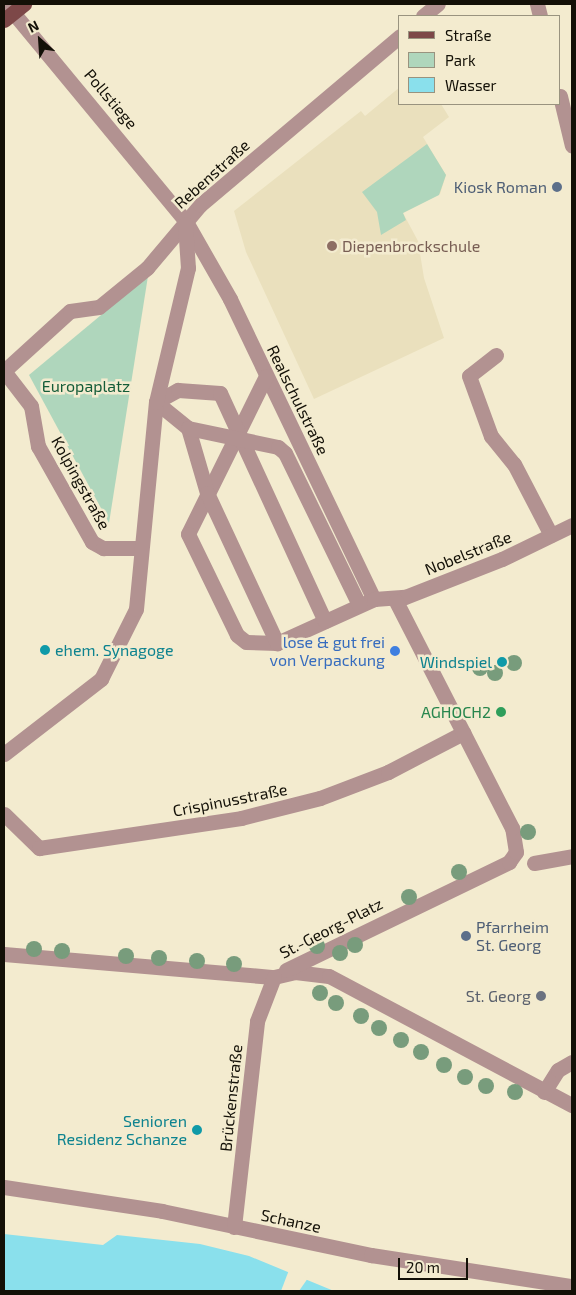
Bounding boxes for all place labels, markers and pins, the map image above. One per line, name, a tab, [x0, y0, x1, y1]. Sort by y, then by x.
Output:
place label: Kiosk Roman	[454, 177, 547, 197]
marker: Kiosk Roman	[551, 181, 563, 193]
place label: Diepenbrockschule	[342, 236, 480, 256]
marker: Diepenbrockschule	[326, 240, 338, 252]
place label: lose & gut frei von Verpackung	[269, 632, 385, 670]
place label: ehem. Synagoge	[55, 640, 174, 660]
marker: ehem. Synagoge	[39, 644, 51, 656]
marker: lose & gut frei von Verpackung	[389, 645, 401, 657]
place label: Windspiel	[420, 652, 492, 672]
marker: Windspiel	[496, 656, 508, 668]
place label: AGHOCH2	[421, 702, 491, 722]
marker: AGHOCH2	[495, 706, 507, 718]
place label: Pfarrheim St. Georg	[476, 917, 549, 955]
marker: Pfarrheim St. Georg	[460, 930, 472, 942]
place label: St. Georg	[466, 986, 531, 1006]
marker: St. Georg	[535, 990, 547, 1002]
place label: Senioren Residenz Schanze	[57, 1111, 187, 1149]
marker: Senioren Residenz Schanze	[191, 1124, 203, 1136]

